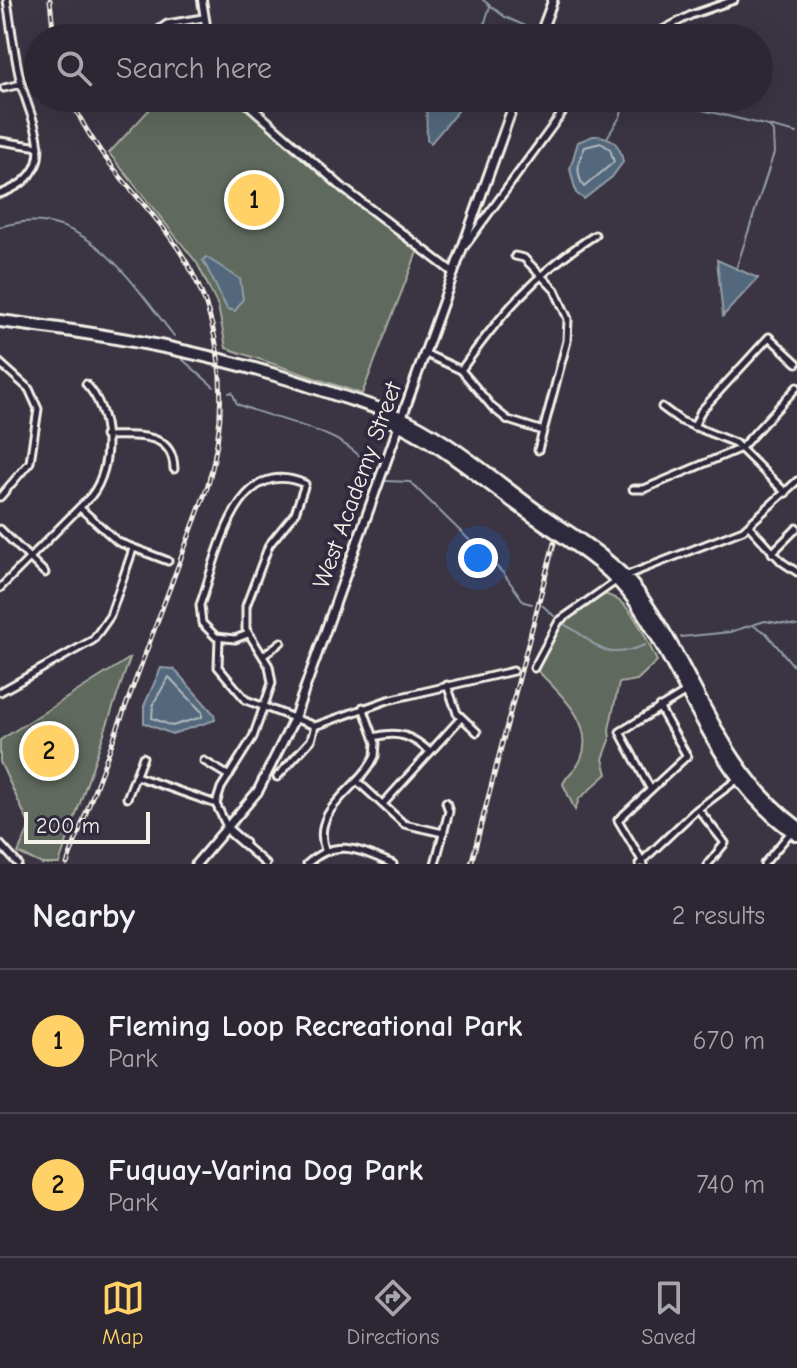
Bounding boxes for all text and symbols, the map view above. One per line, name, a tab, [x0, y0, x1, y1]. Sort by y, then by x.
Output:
search box	[24, 24, 773, 112]
icon: search	[52, 46, 96, 90]
text: Search here	[116, 51, 272, 86]
pin: 1	[228, 170, 280, 230]
street label: West Academy Street	[307, 377, 408, 592]
your location	[458, 538, 498, 578]
pin: 2	[23, 721, 75, 781]
scale bar	[24, 808, 150, 844]
text: 200 m	[36, 813, 100, 839]
text: Nearby	[32, 896, 135, 936]
text: 2 results	[672, 901, 765, 931]
text: Fleming Loop Recreational Park	[108, 1009, 522, 1044]
text: 1	[53, 1026, 63, 1056]
text: 670 m	[693, 1026, 765, 1056]
text: Park	[108, 1044, 158, 1074]
text: Fuquay-Varina Dog Park	[108, 1153, 423, 1188]
text: 2	[52, 1170, 64, 1200]
text: 740 m	[696, 1170, 765, 1200]
text: Park	[108, 1188, 158, 1218]
tab: Map	[101, 1276, 145, 1350]
tab: Directions	[347, 1276, 440, 1350]
tab: Saved	[641, 1276, 696, 1350]

